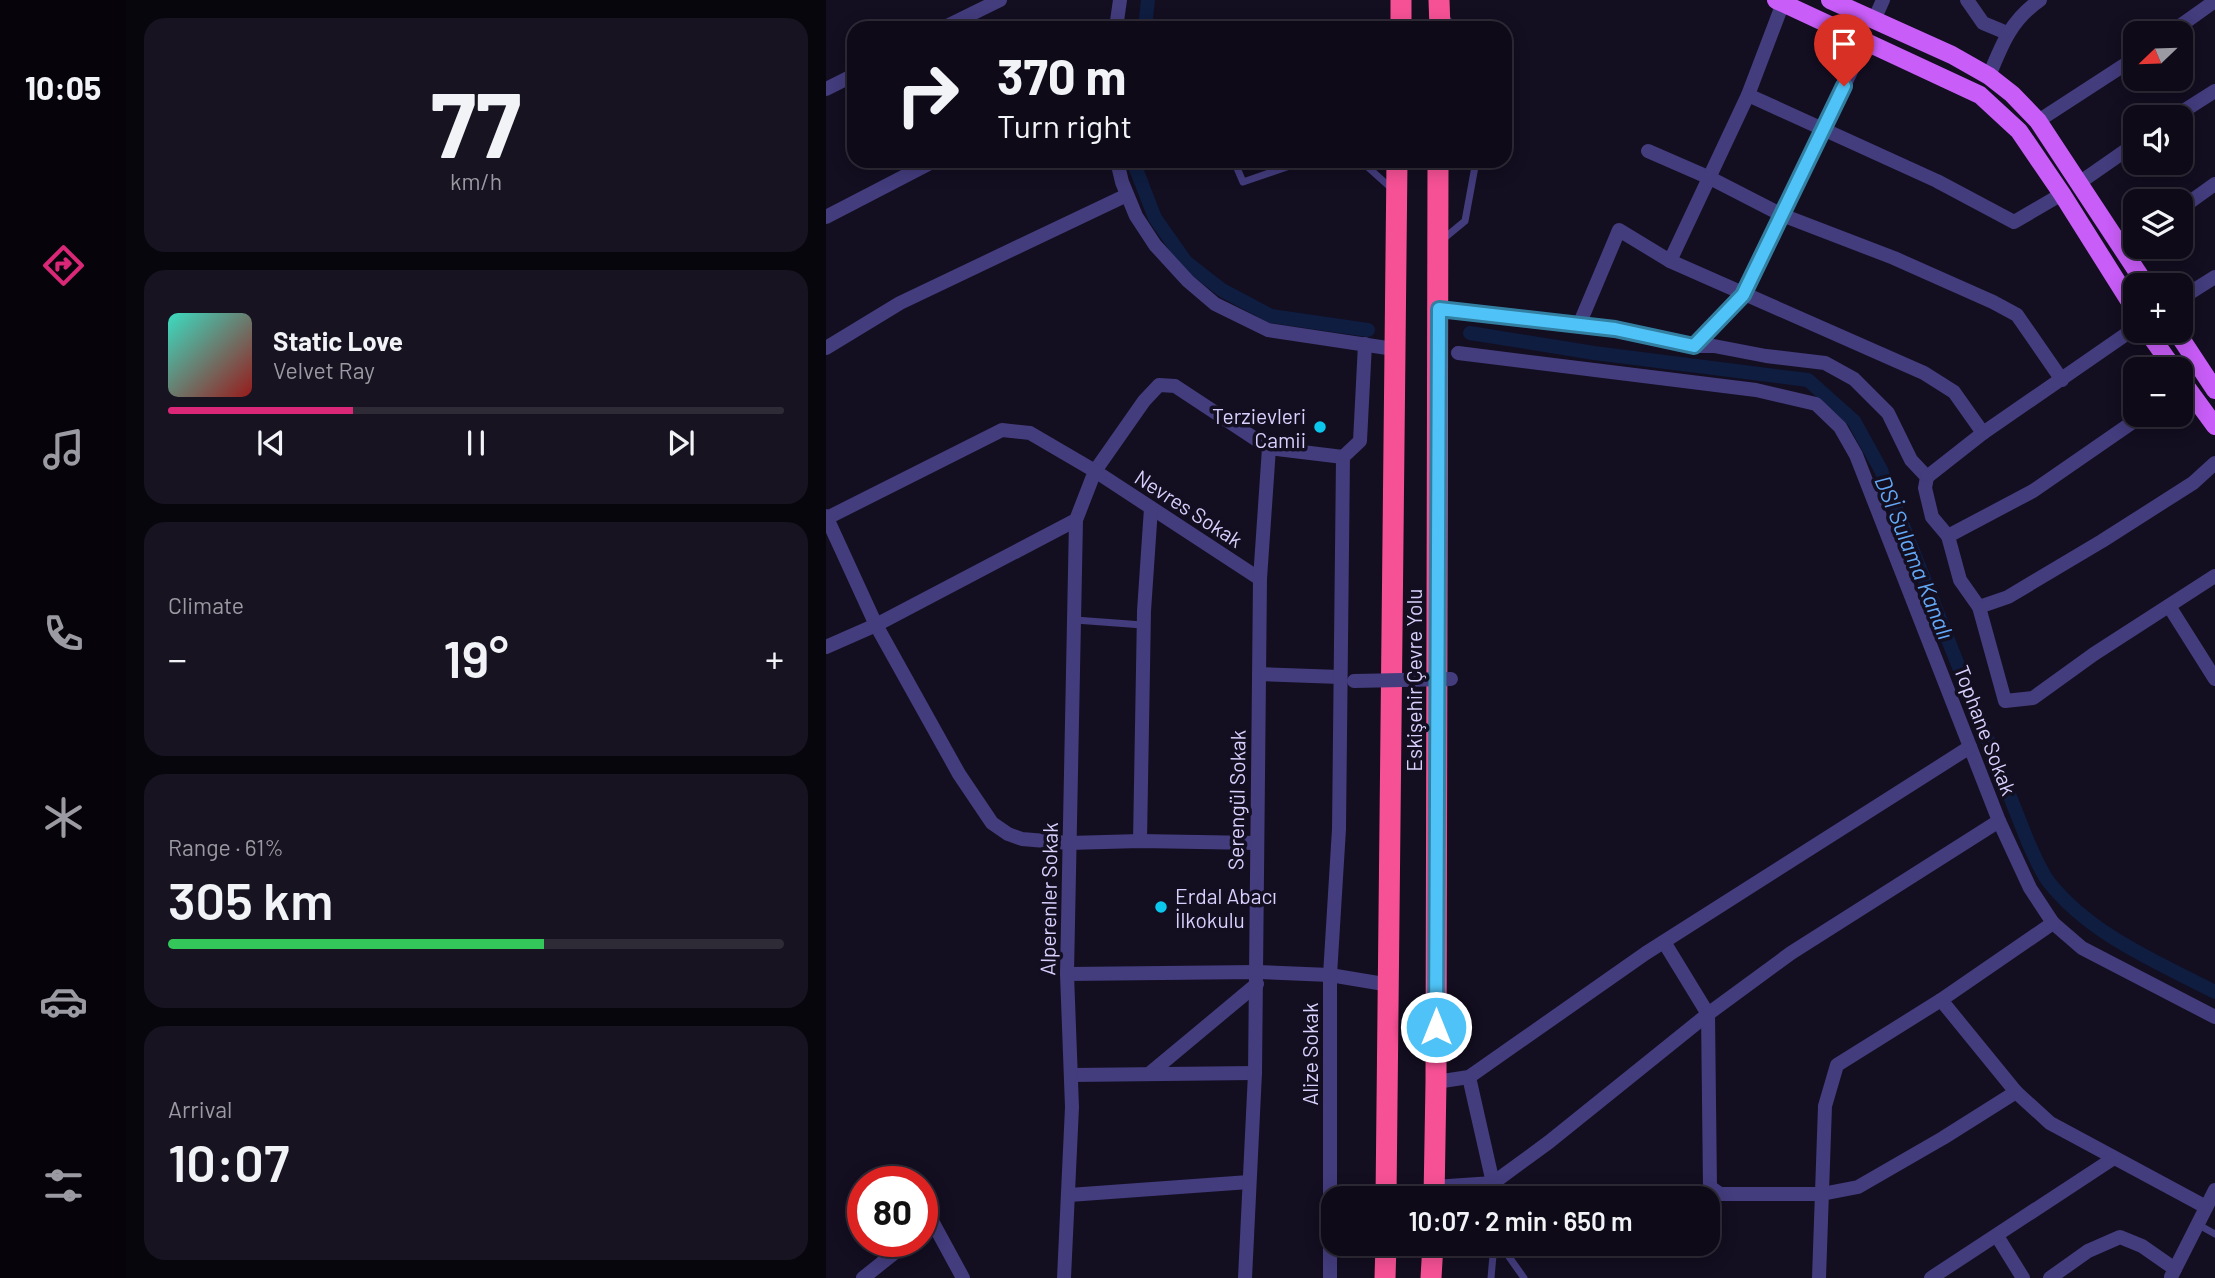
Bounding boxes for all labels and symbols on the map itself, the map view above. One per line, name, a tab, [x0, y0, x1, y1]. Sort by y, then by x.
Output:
pin	[1814, 14, 1874, 86]
north arrow	[2123, 21, 2193, 91]
place label: Terzievleri Camii	[1212, 403, 1306, 452]
marker: Terzievleri Camii	[1312, 419, 1328, 435]
street label: Nevres Sokak	[1131, 464, 1247, 552]
water label: DSİ Sulama Kanalı	[1869, 471, 1961, 643]
street label: Eskişehir Çevre Yolu	[1401, 588, 1426, 772]
street label: Tophane Sokak	[1950, 661, 2022, 799]
street label: Serengül Sokak	[1222, 730, 1250, 870]
street label: Alperenler Sokak	[1034, 822, 1062, 976]
place label: Erdal Abacı İlkokulu	[1175, 883, 1277, 932]
marker: Erdal Abacı İlkokulu	[1153, 899, 1169, 915]
position arrow	[1399, 990, 1473, 1064]
street label: Alize Sokak	[1297, 1003, 1322, 1105]
speed limit sign: 80	[847, 1166, 938, 1257]

